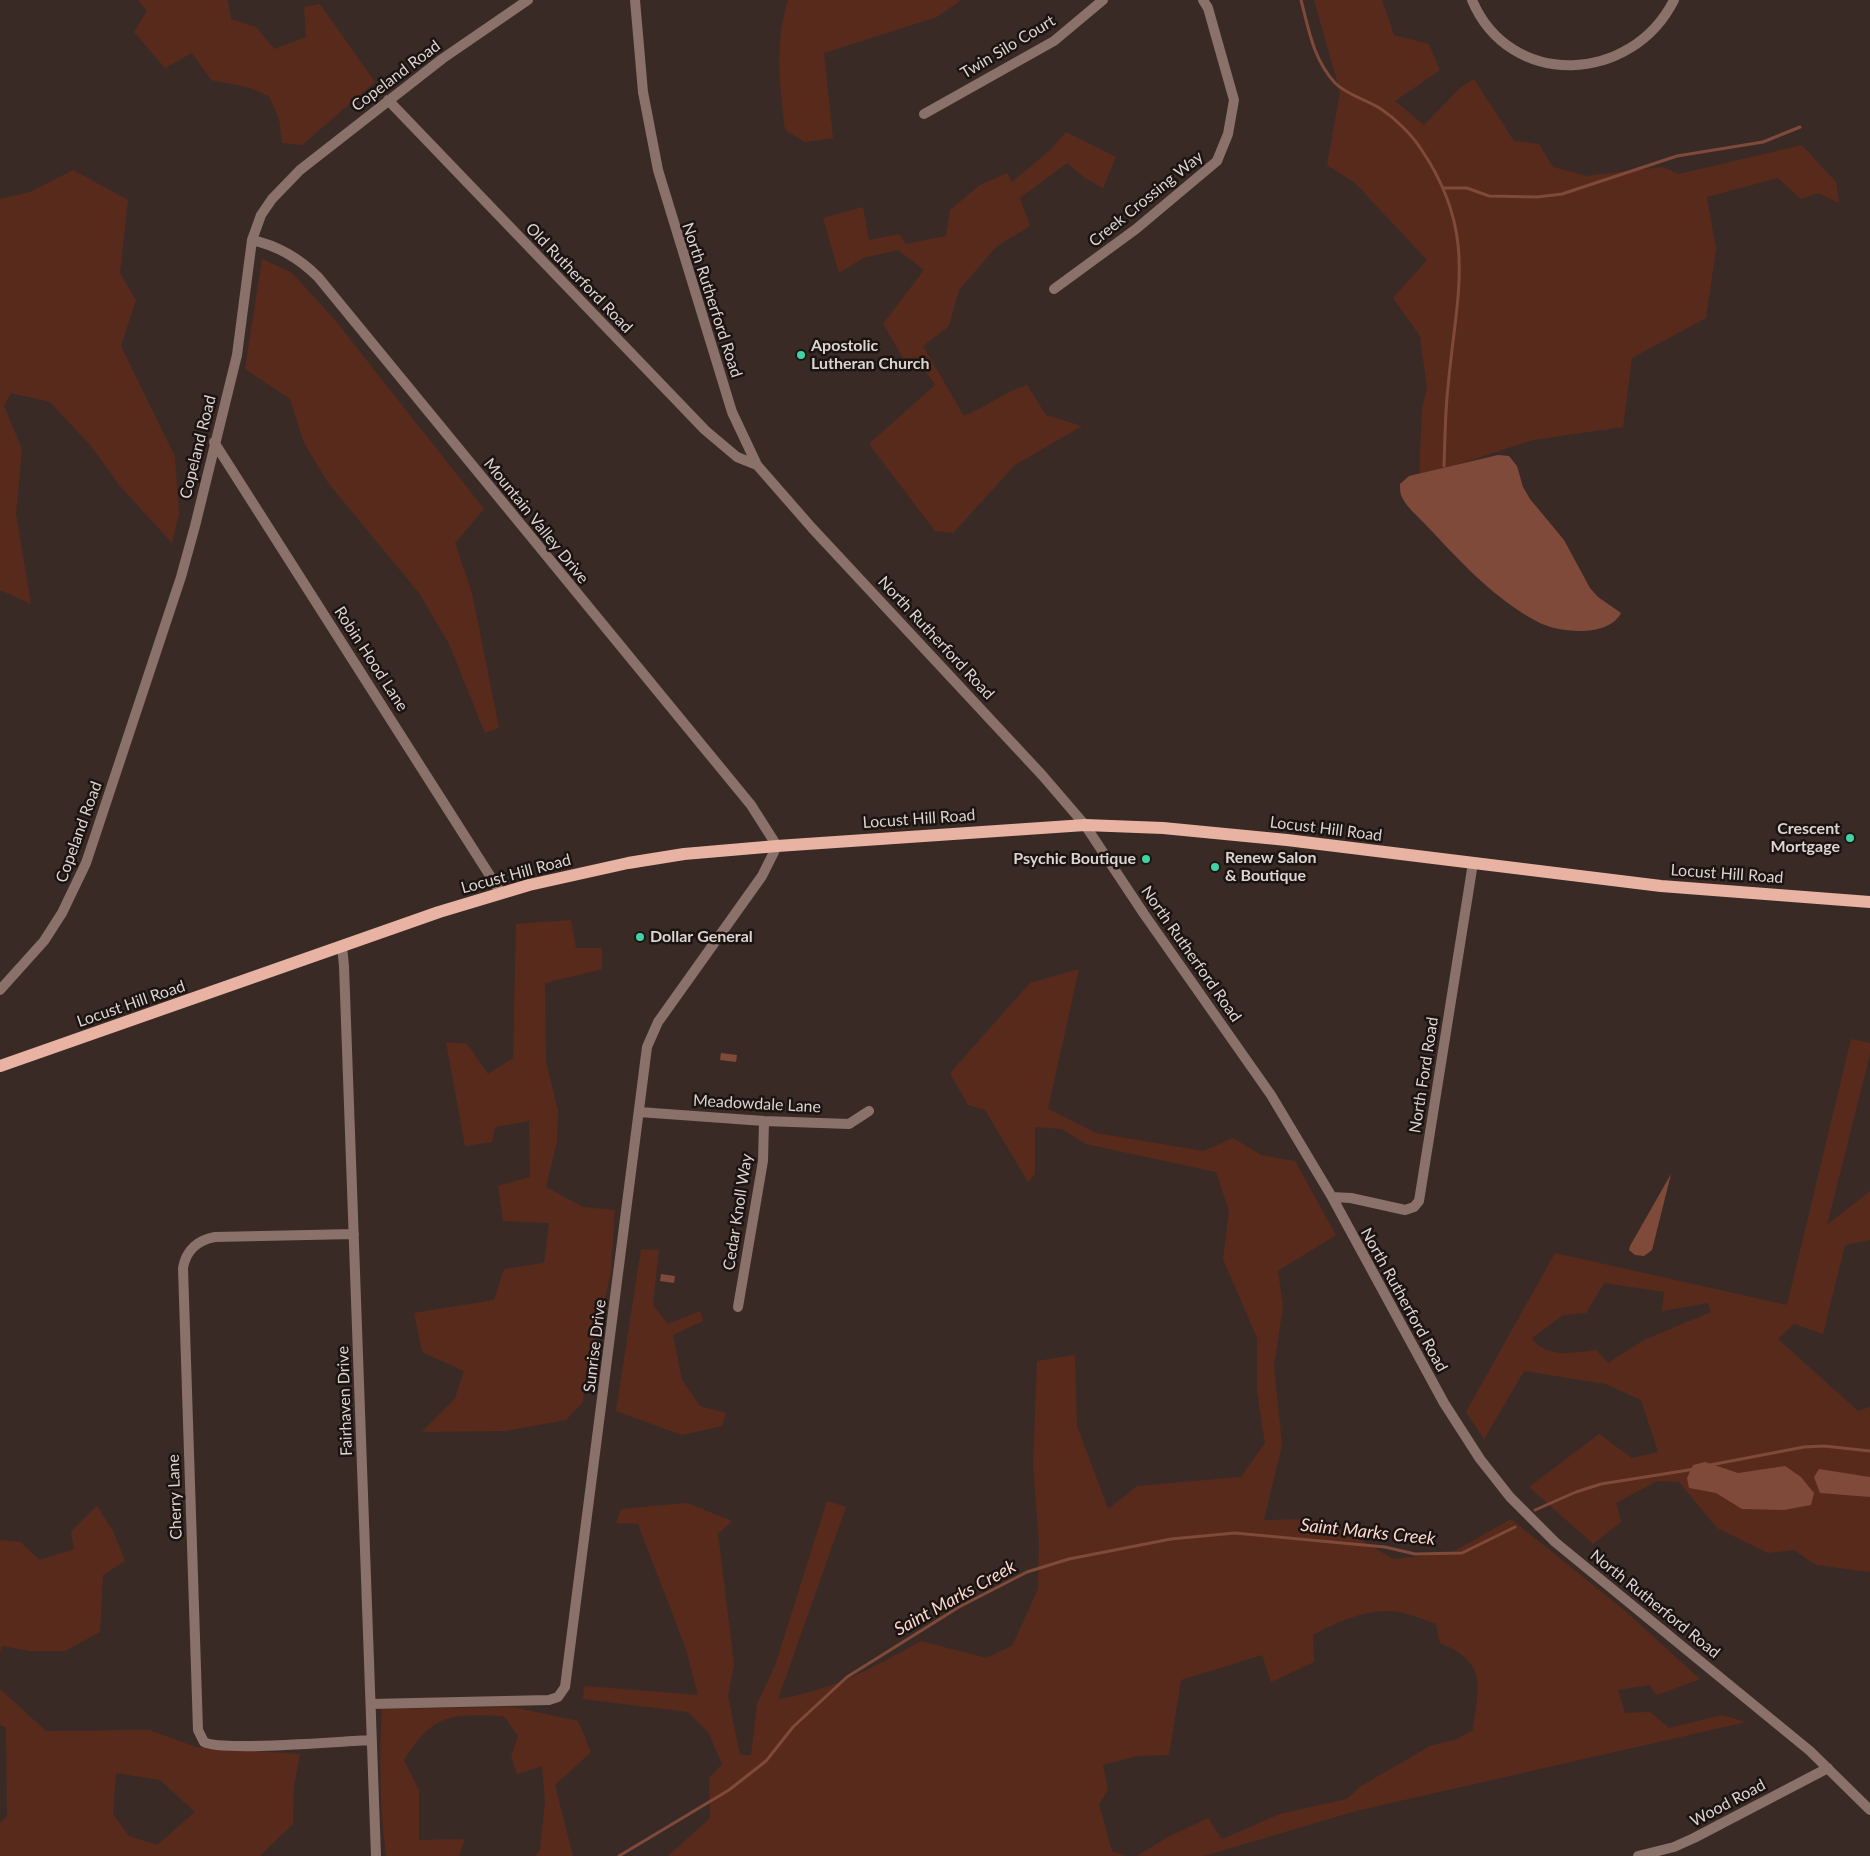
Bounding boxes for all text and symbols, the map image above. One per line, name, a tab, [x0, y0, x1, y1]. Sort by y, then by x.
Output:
street label: Twin Silo Court	[957, 11, 1059, 83]
street label: Copeland Road	[348, 36, 444, 116]
street label: Creek Crossing Way	[1085, 147, 1207, 251]
street label: Old Rutherford Road	[522, 219, 636, 337]
street label: North Rutherford Road	[678, 220, 746, 380]
place label: Apostolic Lutheran Church	[811, 336, 930, 374]
marker: Apostolic Lutheran Church	[795, 349, 807, 361]
street label: Copeland Road	[176, 393, 220, 501]
street label: Mountain Valley Drive	[479, 454, 593, 588]
street label: North Rutherford Road	[874, 572, 998, 704]
street label: Robin Hood Lane	[330, 603, 412, 715]
street label: Copeland Road	[52, 779, 106, 885]
street label: Locust Hill Road	[862, 805, 976, 833]
street label: Locust Hill Road	[1269, 813, 1383, 845]
place label: Crescent Mortgage	[1771, 819, 1840, 857]
marker: Crescent Mortgage	[1844, 832, 1856, 844]
place label: Renew Salon & Boutique	[1225, 848, 1316, 886]
place label: Psychic Boutique	[1013, 849, 1136, 869]
street label: Locust Hill Road	[459, 850, 573, 898]
marker: Psychic Boutique	[1140, 853, 1152, 865]
street label: Locust Hill Road	[1670, 860, 1784, 888]
marker: Renew Salon & Boutique	[1209, 861, 1221, 873]
street label: North Rutherford Road	[1137, 882, 1245, 1026]
place label: Dollar General	[650, 927, 753, 947]
marker: Dollar General	[634, 931, 646, 943]
street label: Locust Hill Road	[74, 977, 188, 1031]
street label: North Ford Road	[1405, 1016, 1443, 1134]
street label: Meadowdale Lane	[693, 1091, 821, 1117]
street label: Cedar Knoll Way	[719, 1152, 757, 1272]
street label: North Rutherford Road	[1356, 1225, 1452, 1375]
street label: Sunrise Drive	[580, 1298, 610, 1394]
street label: Fairhaven Drive	[333, 1346, 357, 1456]
street label: Cherry Lane	[164, 1454, 186, 1540]
water label: Saint Marks Creek	[1299, 1514, 1437, 1550]
street label: North Rutherford Road	[1586, 1546, 1724, 1662]
water label: Saint Marks Creek	[890, 1556, 1020, 1640]
street label: Wood Road	[1687, 1775, 1769, 1831]

